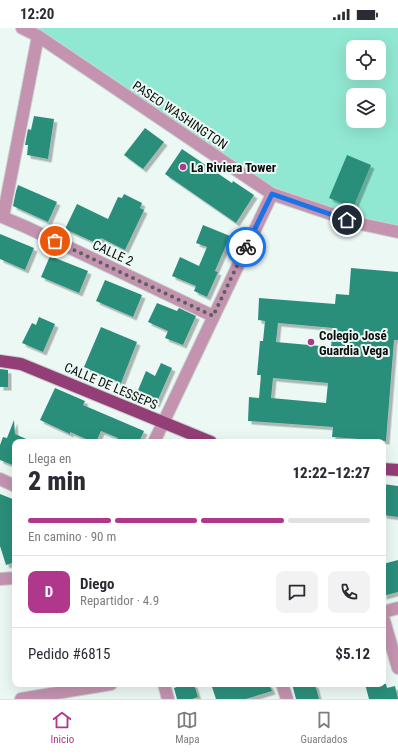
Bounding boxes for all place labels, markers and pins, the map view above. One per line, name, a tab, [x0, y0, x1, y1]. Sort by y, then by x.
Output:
place label: La Riviera Tower	[191, 160, 277, 175]
marker: La Riviera Tower	[178, 162, 188, 172]
pin	[330, 203, 364, 237]
pin	[38, 224, 72, 258]
place label: Colegio José Guardia Vega	[319, 328, 388, 358]
marker: Colegio José Guardia Vega	[306, 337, 316, 347]

